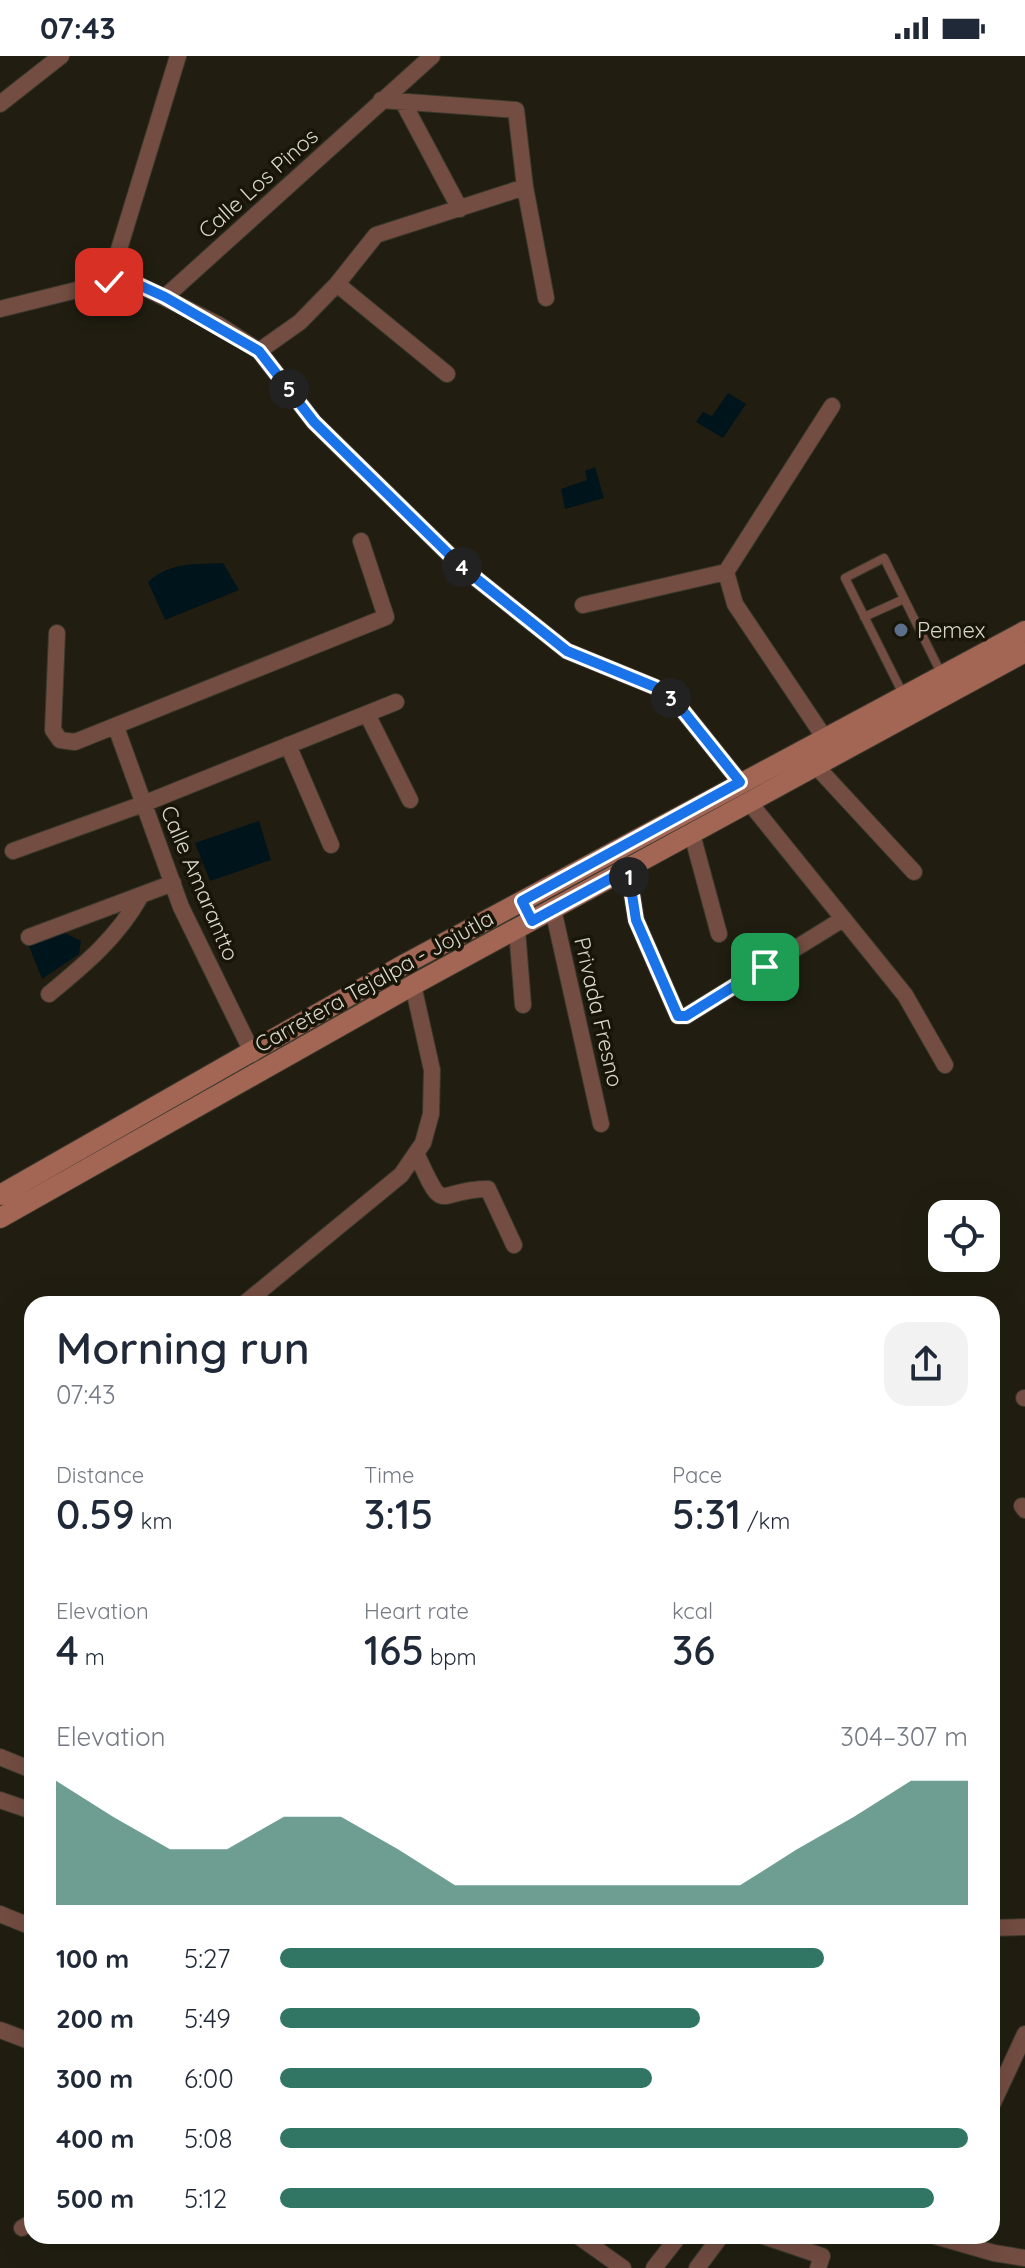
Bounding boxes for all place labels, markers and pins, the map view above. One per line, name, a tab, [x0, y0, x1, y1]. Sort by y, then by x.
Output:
pin	[75, 248, 143, 316]
pin: 5	[269, 369, 309, 409]
pin: 4	[442, 547, 482, 587]
place label: Pemex	[917, 616, 985, 644]
marker: Pemex	[892, 621, 910, 639]
pin: 3	[651, 678, 691, 718]
pin: 1	[609, 857, 649, 897]
pin	[731, 933, 799, 1001]

